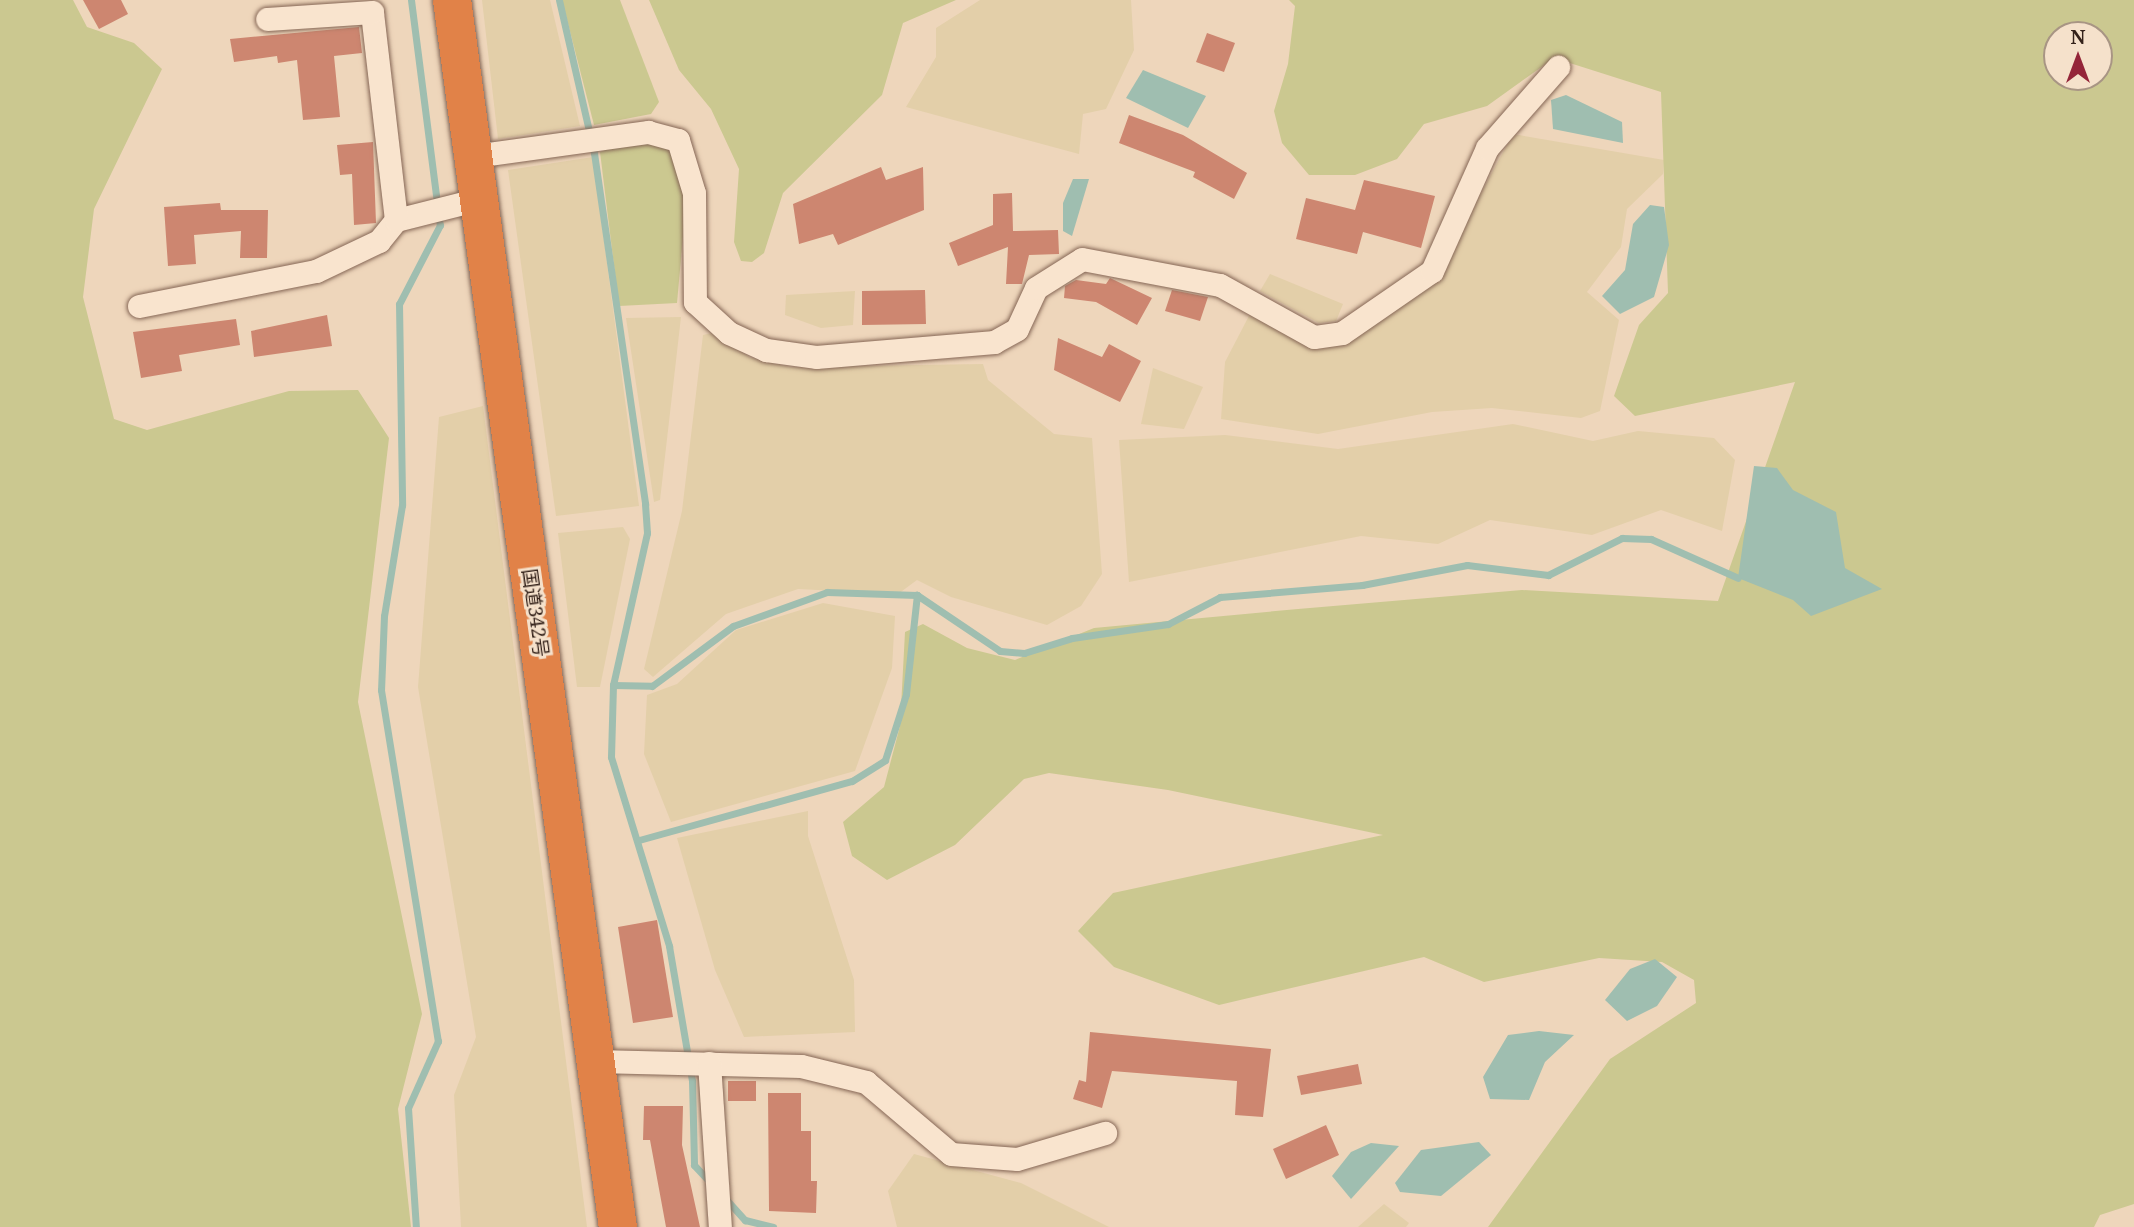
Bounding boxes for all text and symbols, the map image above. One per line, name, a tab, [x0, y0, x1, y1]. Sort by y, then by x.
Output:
north arrow	[2043, 21, 2113, 91]
text: N	[2071, 24, 2085, 50]
street label: 国道342号	[518, 567, 552, 659]

